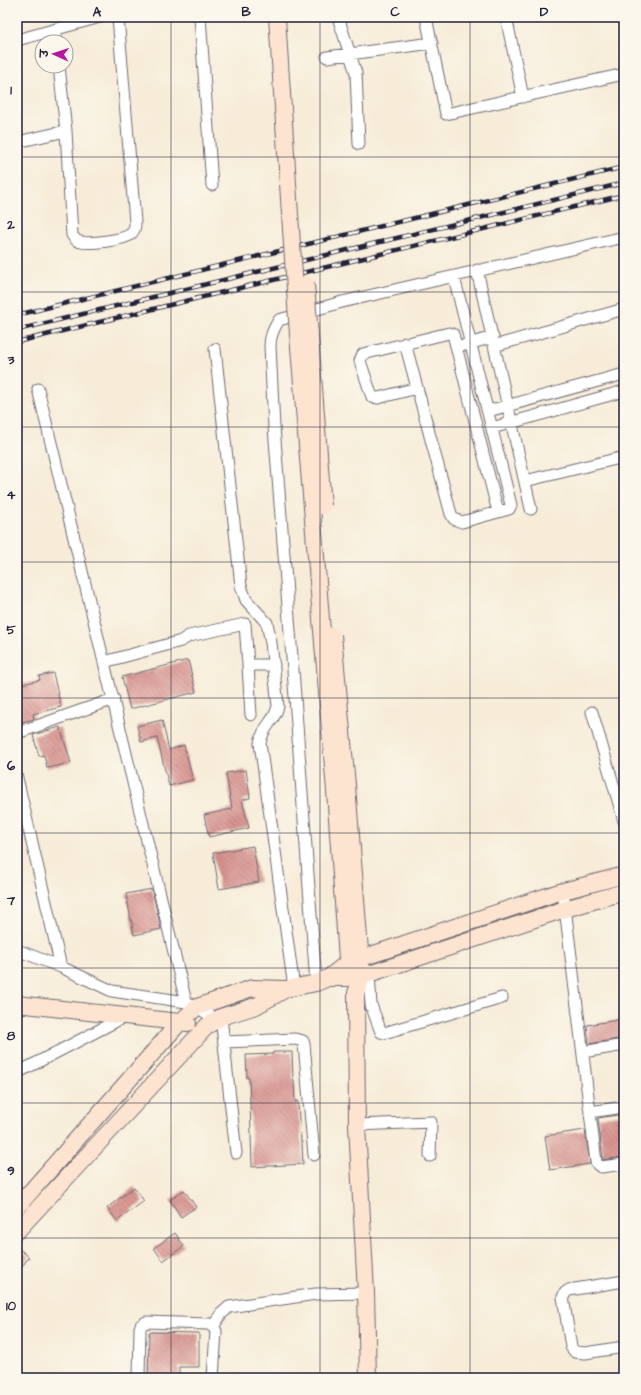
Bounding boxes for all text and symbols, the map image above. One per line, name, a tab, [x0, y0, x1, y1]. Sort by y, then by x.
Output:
text: A	[93, 3, 102, 21]
text: B	[241, 3, 251, 21]
text: C	[390, 3, 400, 21]
text: D	[540, 3, 549, 21]
north arrow	[34, 34, 74, 74]
text: उ	[37, 48, 52, 59]
text: 1	[10, 81, 12, 99]
text: 2	[6, 216, 15, 234]
text: 3	[7, 351, 15, 369]
text: 4	[7, 486, 16, 504]
text: 5	[6, 621, 16, 639]
text: 6	[7, 757, 16, 775]
text: 7	[6, 892, 16, 910]
text: 8	[7, 1027, 16, 1045]
text: 9	[7, 1162, 15, 1180]
text: 10	[6, 1297, 17, 1315]

